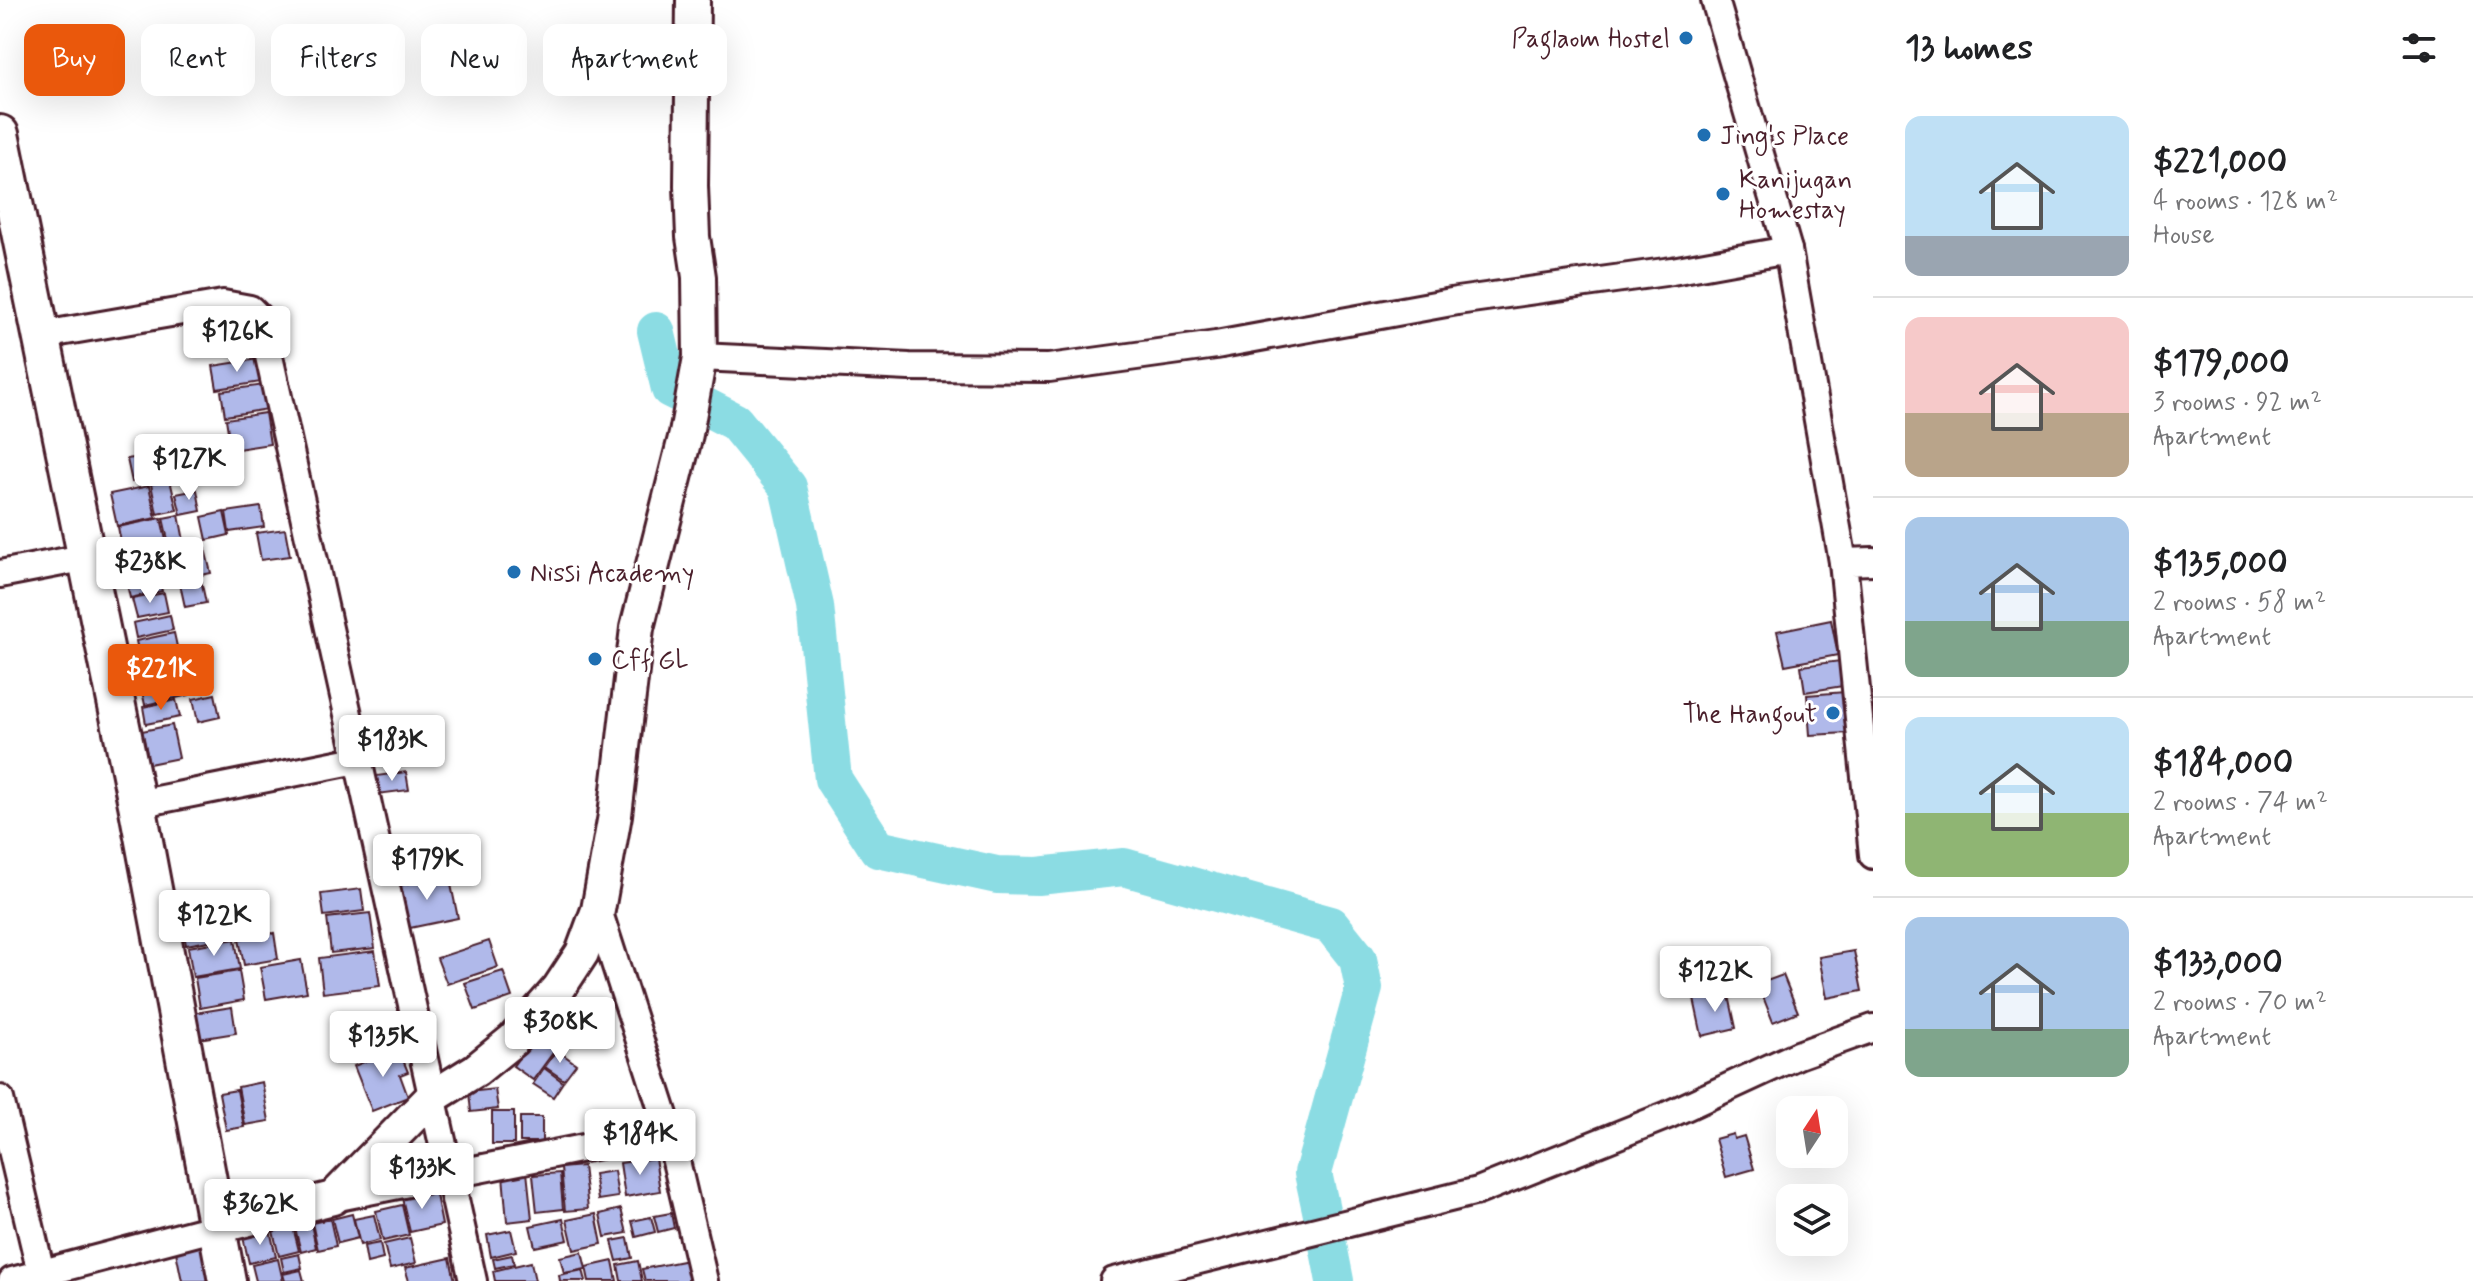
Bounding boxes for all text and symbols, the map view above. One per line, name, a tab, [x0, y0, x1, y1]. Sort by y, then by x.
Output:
place label: Paglaom Hostel	[1511, 23, 1670, 60]
chip: Buy	[24, 24, 125, 96]
chip: Rent	[141, 24, 255, 96]
chip: Filters	[271, 24, 405, 96]
chip: New	[421, 24, 527, 96]
chip: Apartment	[543, 24, 727, 96]
text: 13 homes	[1905, 26, 2033, 71]
icon: filters	[2397, 26, 2441, 70]
marker: Paglaom Hostel	[1677, 29, 1695, 47]
place label: Jing's Place	[1720, 120, 1849, 156]
marker: Jing's Place	[1695, 126, 1713, 144]
text: $221,000	[2153, 140, 2287, 185]
icon: home	[1969, 148, 2065, 244]
place label: Kanijugan Homestay	[1739, 164, 1852, 228]
marker: Kanijugan Homestay	[1714, 185, 1732, 203]
text: 4 rooms · 128 m²	[2153, 185, 2338, 219]
text: House	[2153, 219, 2214, 253]
pin: $126K	[181, 306, 293, 374]
text: $126K	[201, 315, 273, 349]
text: $179,000	[2153, 341, 2289, 386]
icon: home	[1969, 349, 2065, 445]
text: 3 rooms · 92 m²	[2153, 386, 2322, 420]
text: Apartment	[2153, 420, 2271, 454]
pin: $127K	[133, 434, 245, 502]
text: $127K	[152, 443, 226, 477]
pin: $238K	[94, 537, 206, 605]
text: $135,000	[2153, 541, 2288, 586]
text: $238K	[114, 546, 186, 580]
icon: home	[1969, 549, 2065, 645]
place label: Nissi Academy	[530, 557, 694, 591]
marker: Nissi Academy	[505, 563, 523, 581]
text: 2 rooms · 58 m²	[2153, 586, 2326, 620]
text: Apartment	[2153, 620, 2271, 654]
pin: $221K	[105, 644, 217, 712]
place label: Cff GL	[611, 644, 689, 678]
marker: Cff GL	[586, 650, 604, 668]
text: $221K	[126, 653, 196, 687]
place label: The Hangout	[1682, 698, 1817, 735]
marker: The Hangout	[1824, 704, 1842, 722]
pin: $183K	[336, 715, 448, 783]
text: $183K	[357, 724, 427, 758]
text: $184,000	[2153, 741, 2293, 786]
icon: home	[1969, 749, 2065, 845]
text: 2 rooms · 74 m²	[2153, 786, 2328, 820]
text: Apartment	[2153, 820, 2271, 854]
pin: $179K	[371, 834, 483, 902]
text: $179K	[391, 843, 463, 877]
pin: $122K	[158, 890, 270, 958]
text: $122K	[177, 899, 251, 933]
text: $133,000	[2153, 941, 2283, 986]
pin: $122K	[1659, 946, 1771, 1014]
icon: home	[1969, 949, 2065, 1045]
text: $122K	[1678, 955, 1752, 989]
text: 2 rooms · 70 m²	[2153, 986, 2327, 1020]
pin: $308K	[504, 997, 616, 1065]
text: $308K	[523, 1006, 597, 1040]
pin: $135K	[327, 1011, 439, 1079]
text: $135K	[348, 1020, 418, 1054]
text: Apartment	[2153, 1020, 2271, 1054]
north arrow	[1776, 1096, 1848, 1168]
map controls	[1776, 1096, 1848, 1256]
pin: $184K	[584, 1109, 696, 1177]
text: $184K	[603, 1118, 677, 1152]
pin: $133K	[366, 1143, 478, 1211]
text: $133K	[389, 1152, 455, 1186]
pin: $362K	[204, 1179, 316, 1247]
button: layers	[1776, 1184, 1848, 1256]
text: $362K	[222, 1188, 298, 1222]

